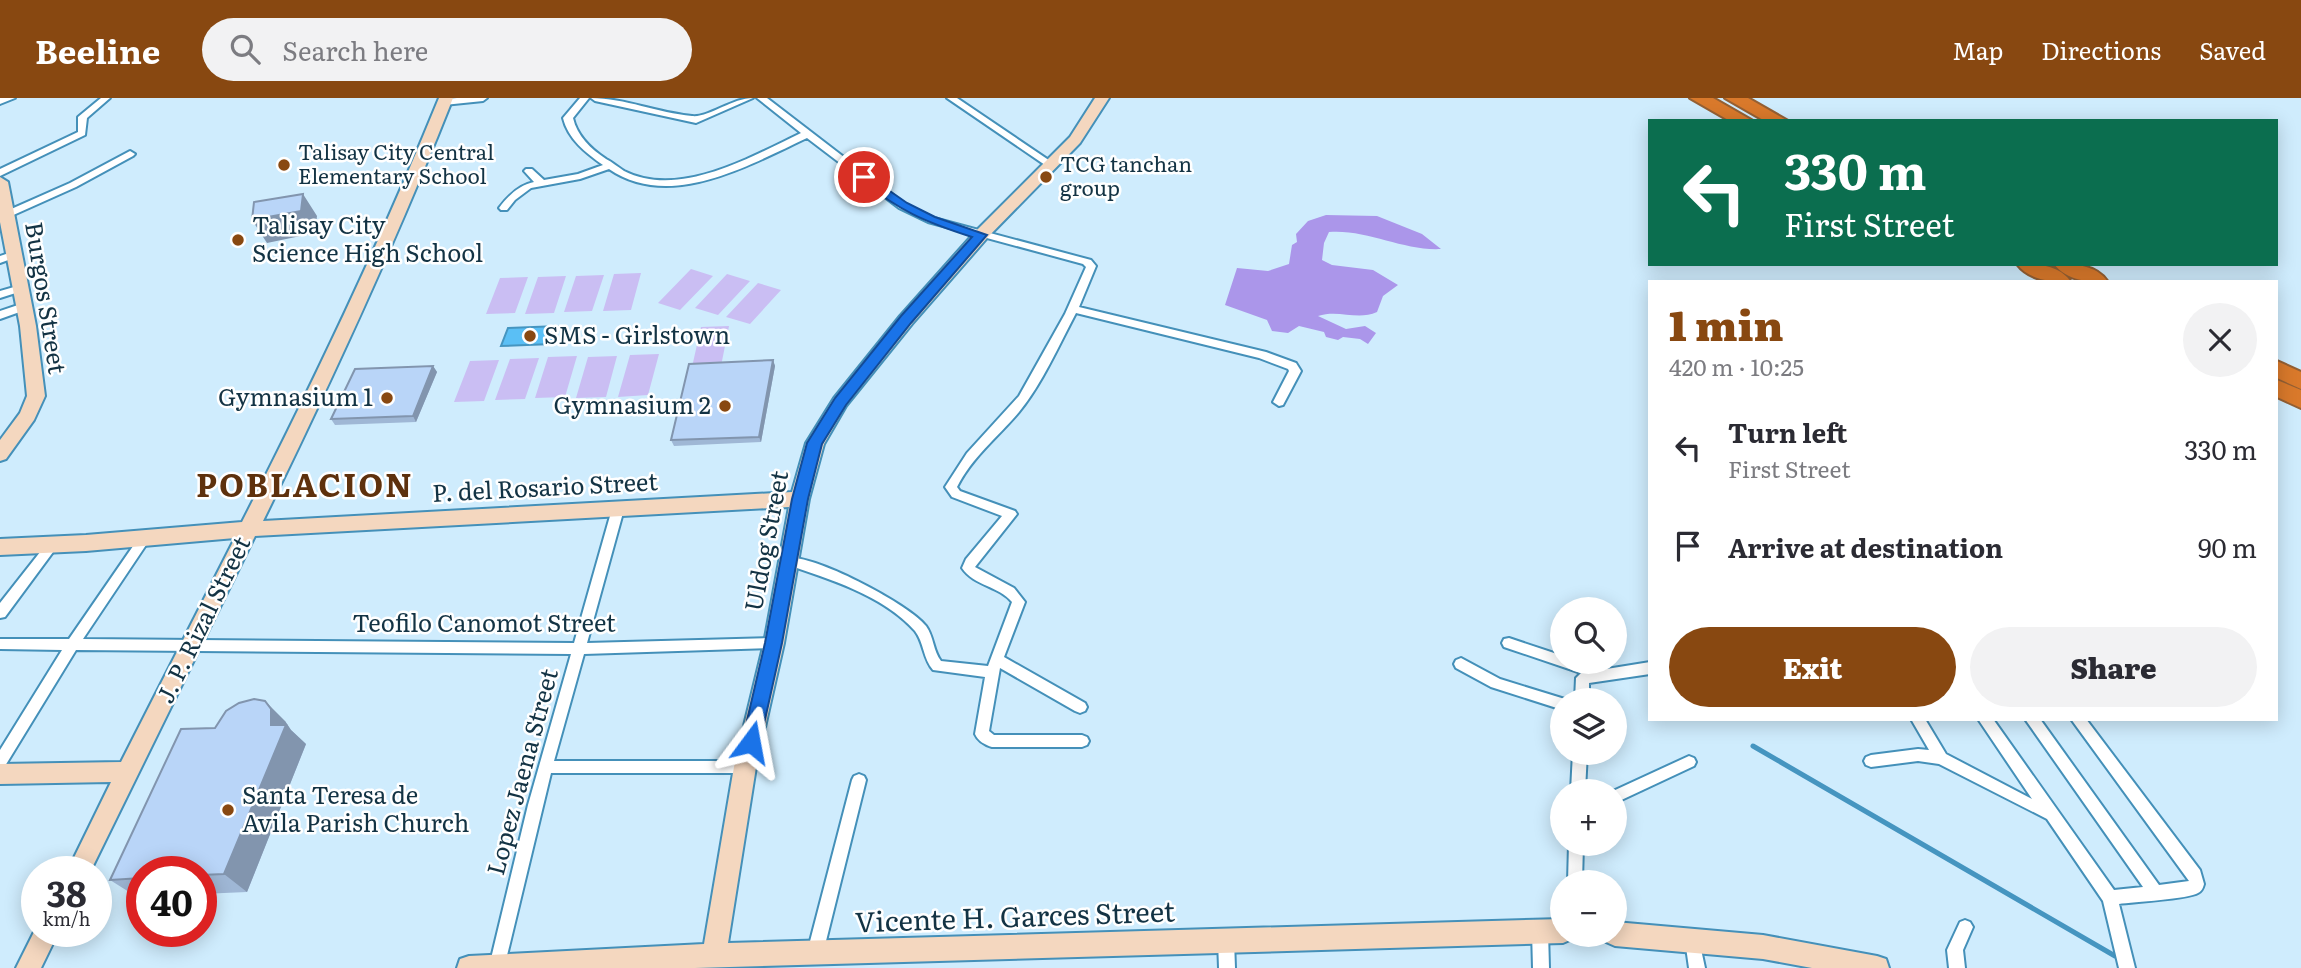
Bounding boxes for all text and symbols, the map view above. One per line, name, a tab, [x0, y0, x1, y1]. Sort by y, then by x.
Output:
search box	[202, 18, 692, 81]
text: Beeline	[35, 25, 160, 74]
icon: search	[226, 30, 264, 68]
text: Search here	[282, 30, 428, 69]
text: Map	[1952, 32, 2003, 67]
text: Directions	[2041, 32, 2161, 67]
text: Saved	[2199, 32, 2266, 67]
text: 330 m	[1784, 132, 1927, 205]
place label: Talisay City Central Elementary School	[298, 135, 494, 190]
pin	[834, 147, 894, 207]
place label: TCG tanchan group	[1060, 147, 1192, 202]
icon: left	[1669, 147, 1760, 238]
marker: Talisay City Central Elementary School	[276, 157, 292, 173]
icon: arrive	[845, 158, 883, 196]
marker: TCG tanchan group	[1038, 169, 1054, 185]
text: First Street	[1784, 199, 1954, 247]
place label: Talisay City Science High School	[252, 206, 483, 269]
street label: Burgos Street	[18, 219, 77, 376]
marker: Talisay City Science High School	[230, 232, 246, 248]
text: 1 min	[1669, 292, 1784, 354]
button: close	[2183, 303, 2257, 377]
place label: SMS - Girlstown	[544, 316, 730, 351]
marker: SMS - Girlstown	[522, 328, 538, 344]
text: 420 m · 10:25	[1669, 349, 1804, 383]
place label: Gymnasium 1	[218, 378, 373, 413]
place label: Gymnasium 2	[554, 386, 711, 421]
marker: Gymnasium 1	[379, 390, 395, 406]
marker: Gymnasium 2	[717, 398, 733, 414]
text: Turn left	[1728, 412, 1847, 451]
icon: left	[1669, 429, 1707, 467]
text: 330 m	[2184, 429, 2257, 468]
text: First Street	[1728, 451, 1850, 485]
district label: POBLACION	[196, 459, 414, 507]
street label: P. del Rosario Street	[431, 462, 659, 509]
street label: Uldog Street	[734, 467, 795, 614]
icon: arrive	[1669, 527, 1707, 565]
text: Arrive at destination	[1728, 527, 2003, 566]
text: 90 m	[2198, 527, 2257, 566]
street label: J. P. Rizal Street	[146, 529, 257, 708]
map controls	[1550, 597, 1627, 947]
button: search	[1550, 597, 1627, 674]
street label: Teofilo Canomot Street	[352, 604, 616, 639]
button: Exit	[1669, 627, 1956, 707]
button: Share	[1970, 627, 2257, 707]
street label: Lopez Jaena Street	[476, 664, 565, 878]
button: layers	[1550, 688, 1627, 765]
position arrow	[714, 705, 788, 779]
place label: Santa Teresa de Avila Parish Church	[242, 776, 469, 839]
button: +	[1550, 779, 1627, 856]
marker: Santa Teresa de Avila Parish Church	[220, 802, 236, 818]
speed limit sign: 40	[126, 856, 217, 947]
text: 38	[46, 866, 87, 918]
button: −	[1550, 870, 1627, 947]
street label: Vicente H. Garces Street	[854, 888, 1176, 942]
text: km/h	[43, 905, 90, 932]

